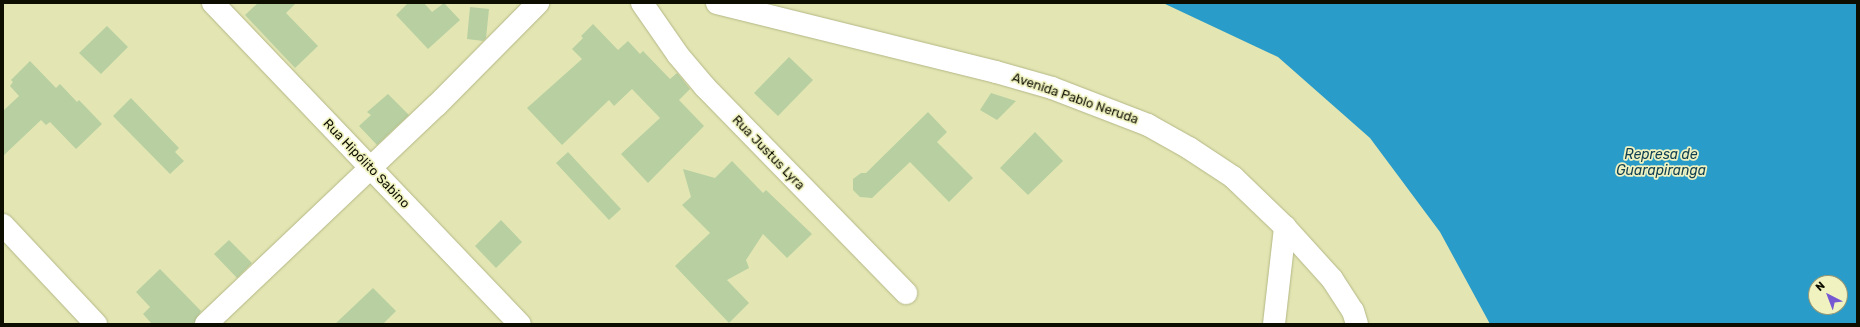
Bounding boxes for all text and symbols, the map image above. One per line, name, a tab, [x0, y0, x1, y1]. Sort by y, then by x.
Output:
street label: Avenida Pablo Neruda	[1010, 70, 1140, 128]
street label: Rua Justus Lyra	[729, 113, 807, 193]
street label: Rua Hipólito Sabino	[319, 116, 413, 212]
water label: Represa de Guarapiranga	[1616, 147, 1706, 180]
north arrow	[1808, 275, 1848, 315]
text: N	[1813, 279, 1828, 294]

